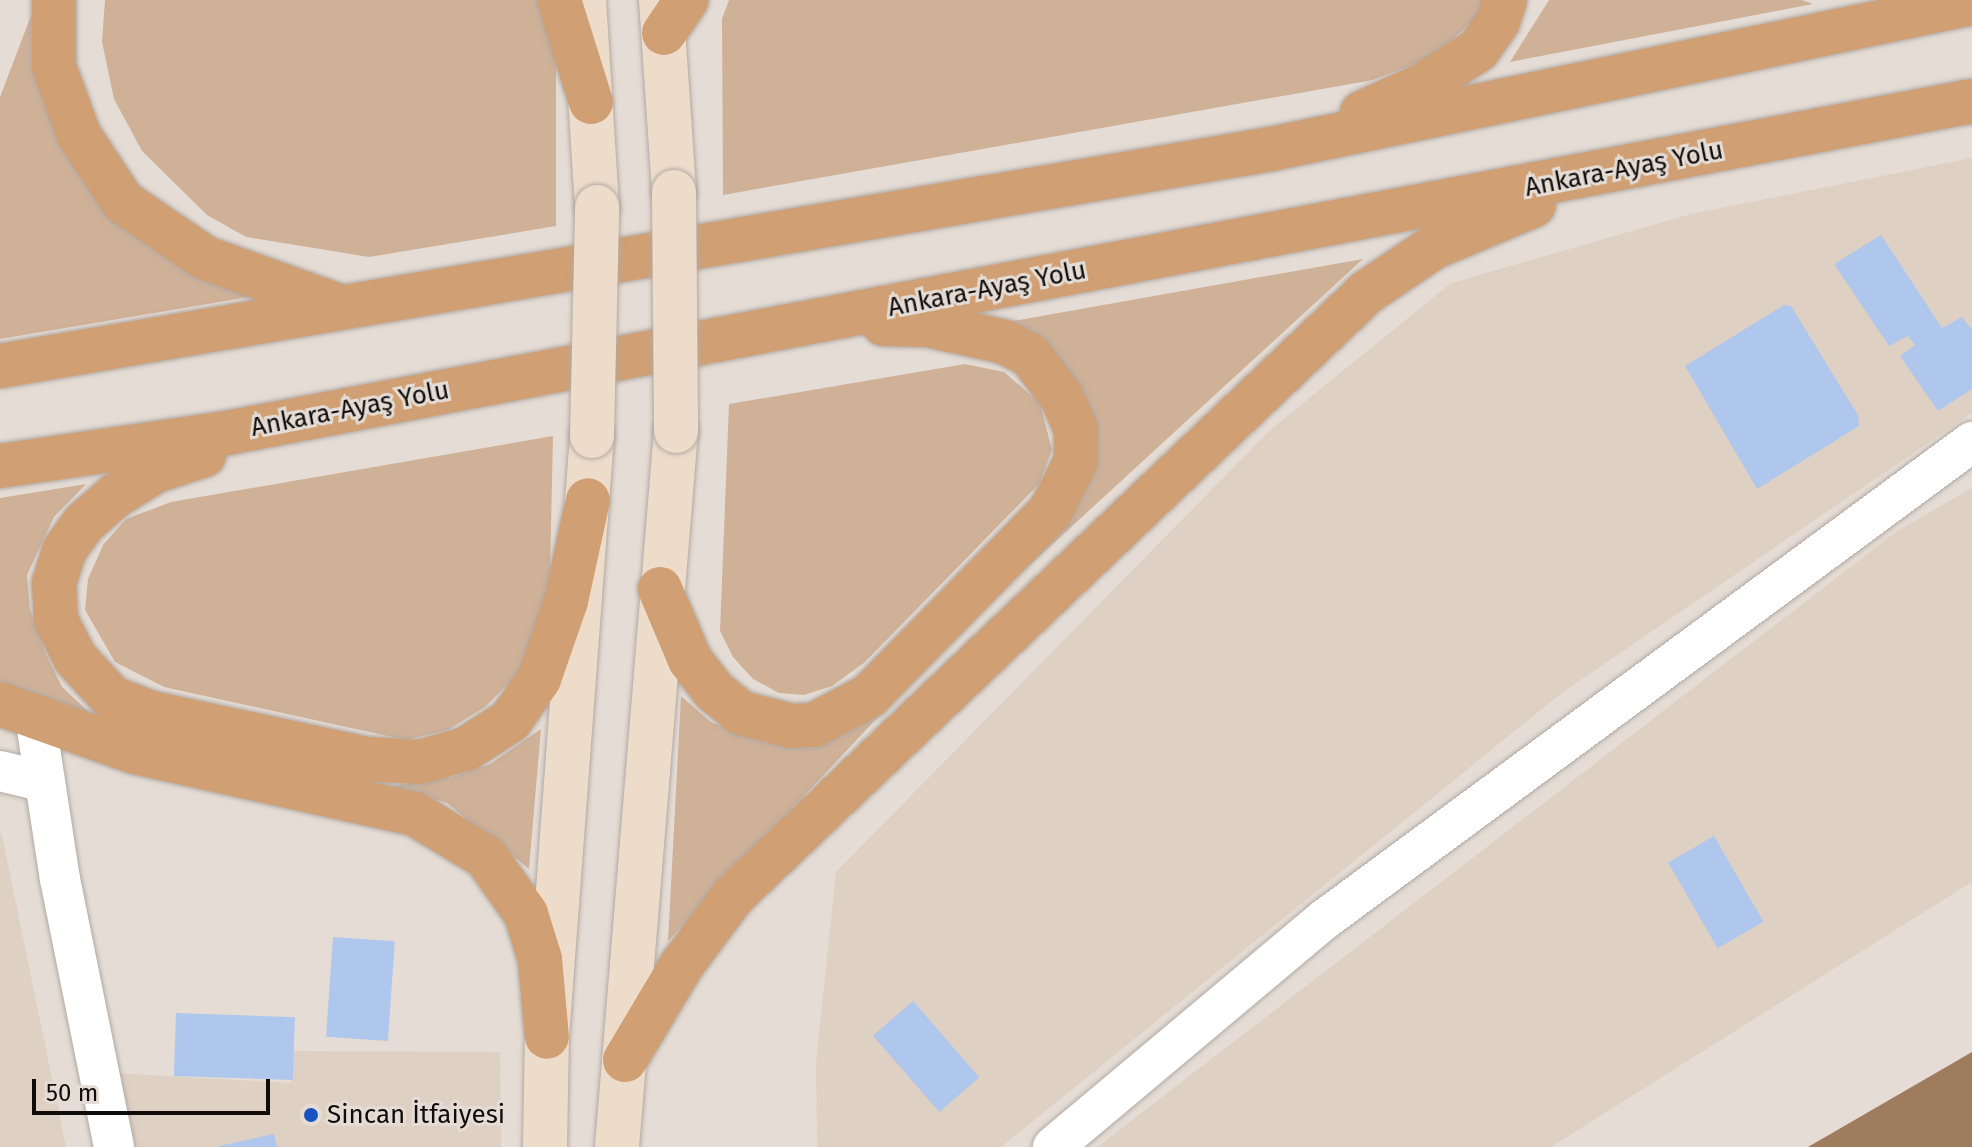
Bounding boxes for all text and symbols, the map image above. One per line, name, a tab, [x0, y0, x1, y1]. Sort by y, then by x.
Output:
street label: Ankara-Ayaş Yolu	[1522, 134, 1726, 204]
street label: Ankara-Ayaş Yolu	[885, 254, 1089, 324]
street label: Ankara-Ayaş Yolu	[248, 374, 452, 444]
scale bar	[36, 1063, 274, 1113]
text: 50 m	[46, 1079, 98, 1107]
place label: Sincan İtfaiyesi	[327, 1099, 505, 1131]
marker: Sincan İtfaiyesi	[302, 1106, 320, 1124]

